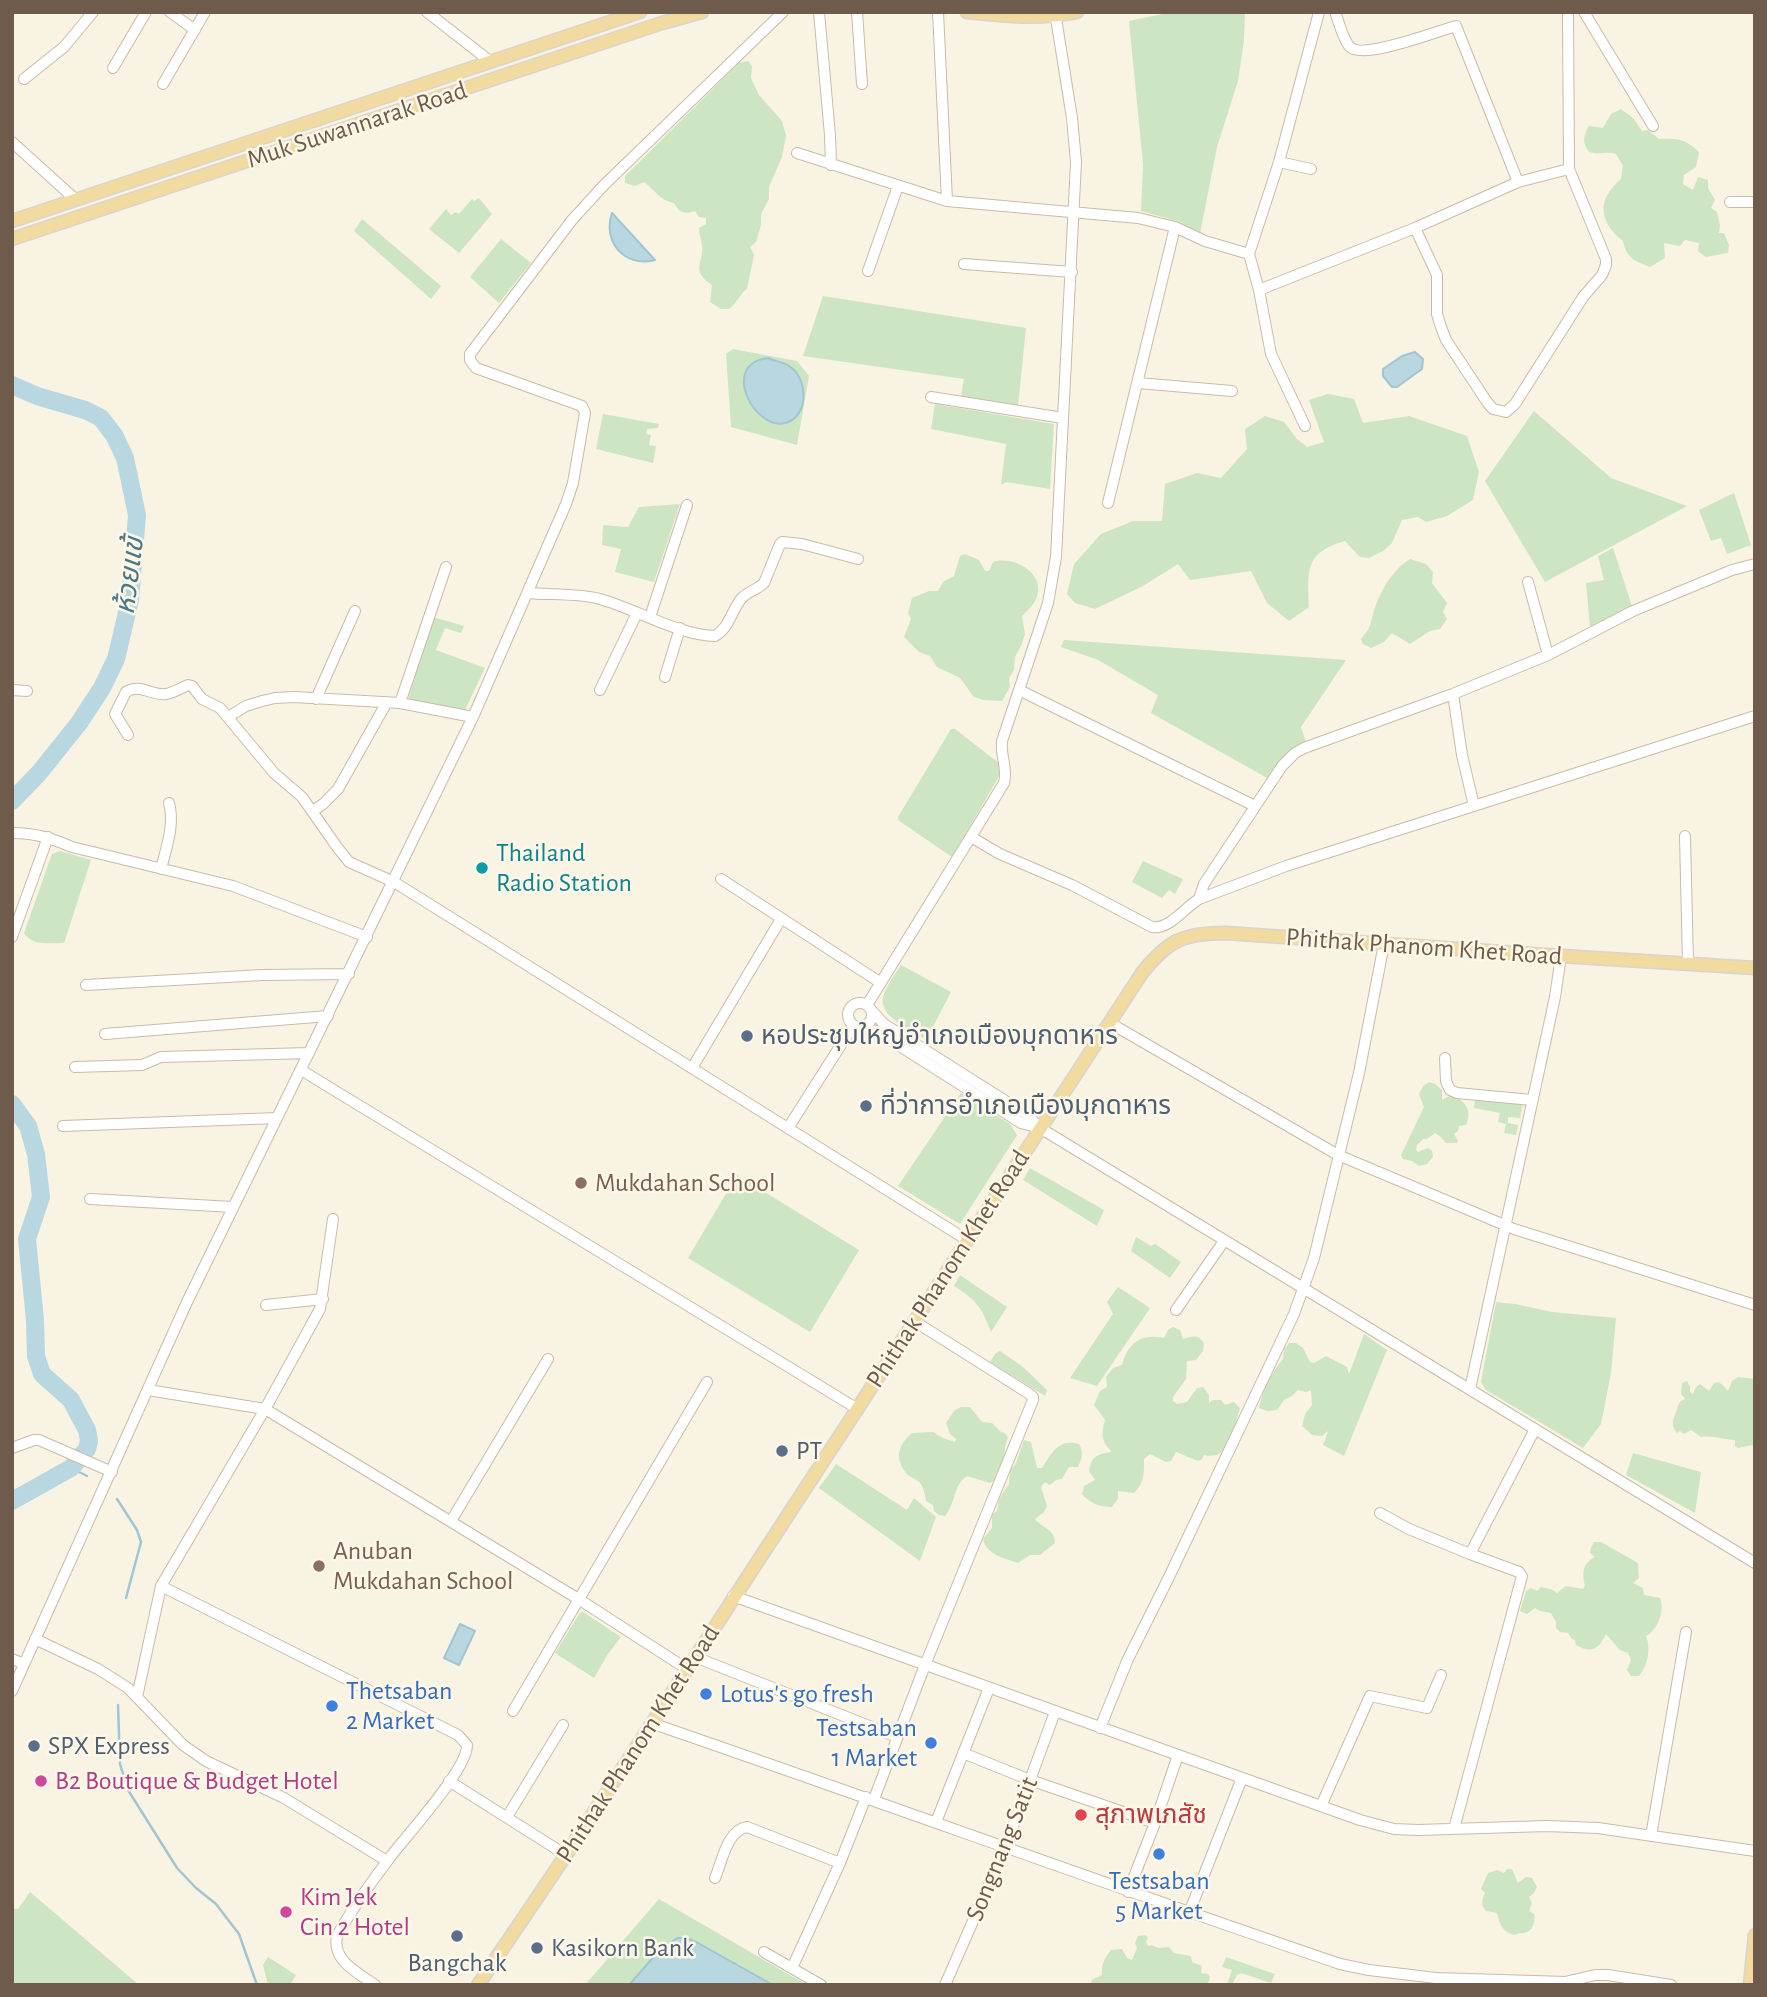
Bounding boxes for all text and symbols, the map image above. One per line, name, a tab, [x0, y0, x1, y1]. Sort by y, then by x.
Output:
street label: Muk Suwannarak Road	[243, 75, 471, 175]
water label: ห้วยแข้	[109, 535, 151, 617]
place label: Thailand Radio Station	[496, 837, 632, 898]
marker: Thailand Radio Station	[474, 860, 490, 876]
street label: Phithak Phanom Khet Road	[1285, 922, 1563, 972]
place label: หอประชุมใหญ่อำเภอเมืองมุกดาหาร	[761, 1020, 1118, 1052]
marker: หอประชุมใหญ่อำเภอเมืองมุกดาหาร	[739, 1028, 755, 1044]
place label: ที่ว่าการอำเภอเมืองมุกดาหาร	[880, 1090, 1171, 1122]
marker: ที่ว่าการอำเภอเมืองมุกดาหาร	[858, 1098, 874, 1114]
street label: Phithak Phanom Khet Road	[859, 1144, 1037, 1394]
place label: Mukdahan School	[595, 1167, 775, 1199]
marker: Mukdahan School	[573, 1175, 589, 1191]
place label: PT	[796, 1435, 822, 1467]
marker: PT	[774, 1443, 790, 1459]
place label: Anuban Mukdahan School	[333, 1535, 513, 1596]
marker: Anuban Mukdahan School	[311, 1558, 327, 1574]
street label: Phithak Phanom Khet Road	[549, 1619, 727, 1869]
place label: Thetsaban 2 Market	[346, 1675, 452, 1736]
place label: Lotus's go fresh	[720, 1678, 874, 1710]
marker: Lotus's go fresh	[698, 1686, 714, 1702]
marker: Thetsaban 2 Market	[324, 1698, 340, 1714]
place label: Testsaban 1 Market	[816, 1712, 917, 1774]
place label: SPX Express	[48, 1730, 170, 1762]
marker: Testsaban 1 Market	[923, 1735, 939, 1751]
marker: SPX Express	[26, 1738, 42, 1754]
place label: B2 Boutique & Budget Hotel	[55, 1765, 339, 1797]
street label: Songnang Satit	[959, 1772, 1045, 1926]
marker: B2 Boutique & Budget Hotel	[33, 1773, 49, 1789]
place label: สุภาพเภสัช	[1095, 1799, 1207, 1831]
marker: สุภาพเภสัช	[1073, 1807, 1089, 1823]
marker: Testsaban 5 Market	[1151, 1846, 1167, 1862]
place label: Testsaban 5 Market	[1108, 1865, 1210, 1926]
place label: Kim Jek Cin 2 Hotel	[300, 1881, 410, 1942]
marker: Kim Jek Cin 2 Hotel	[278, 1904, 294, 1920]
marker: Bangchak	[449, 1928, 465, 1944]
place label: Kasikorn Bank	[551, 1932, 694, 1964]
marker: Kasikorn Bank	[529, 1940, 545, 1956]
place label: Bangchak	[407, 1947, 507, 1979]

